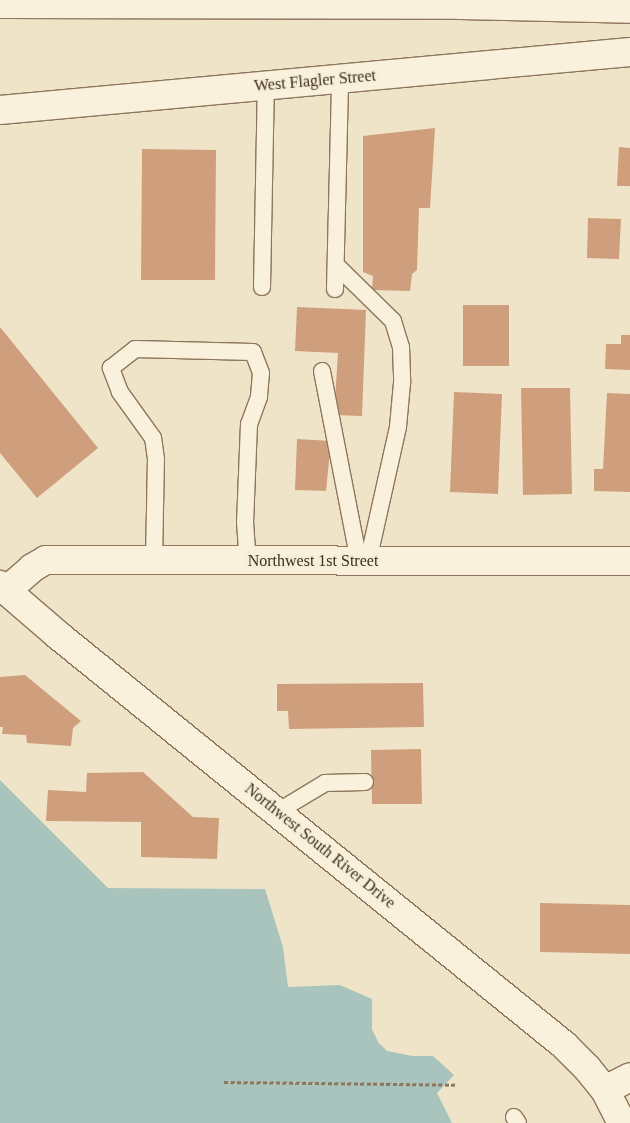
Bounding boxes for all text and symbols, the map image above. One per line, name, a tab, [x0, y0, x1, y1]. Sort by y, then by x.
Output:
street label: West Flagler Street	[253, 66, 377, 96]
street label: Northwest 1st Street	[248, 551, 378, 571]
street label: Northwest South River Drive	[241, 779, 399, 913]

